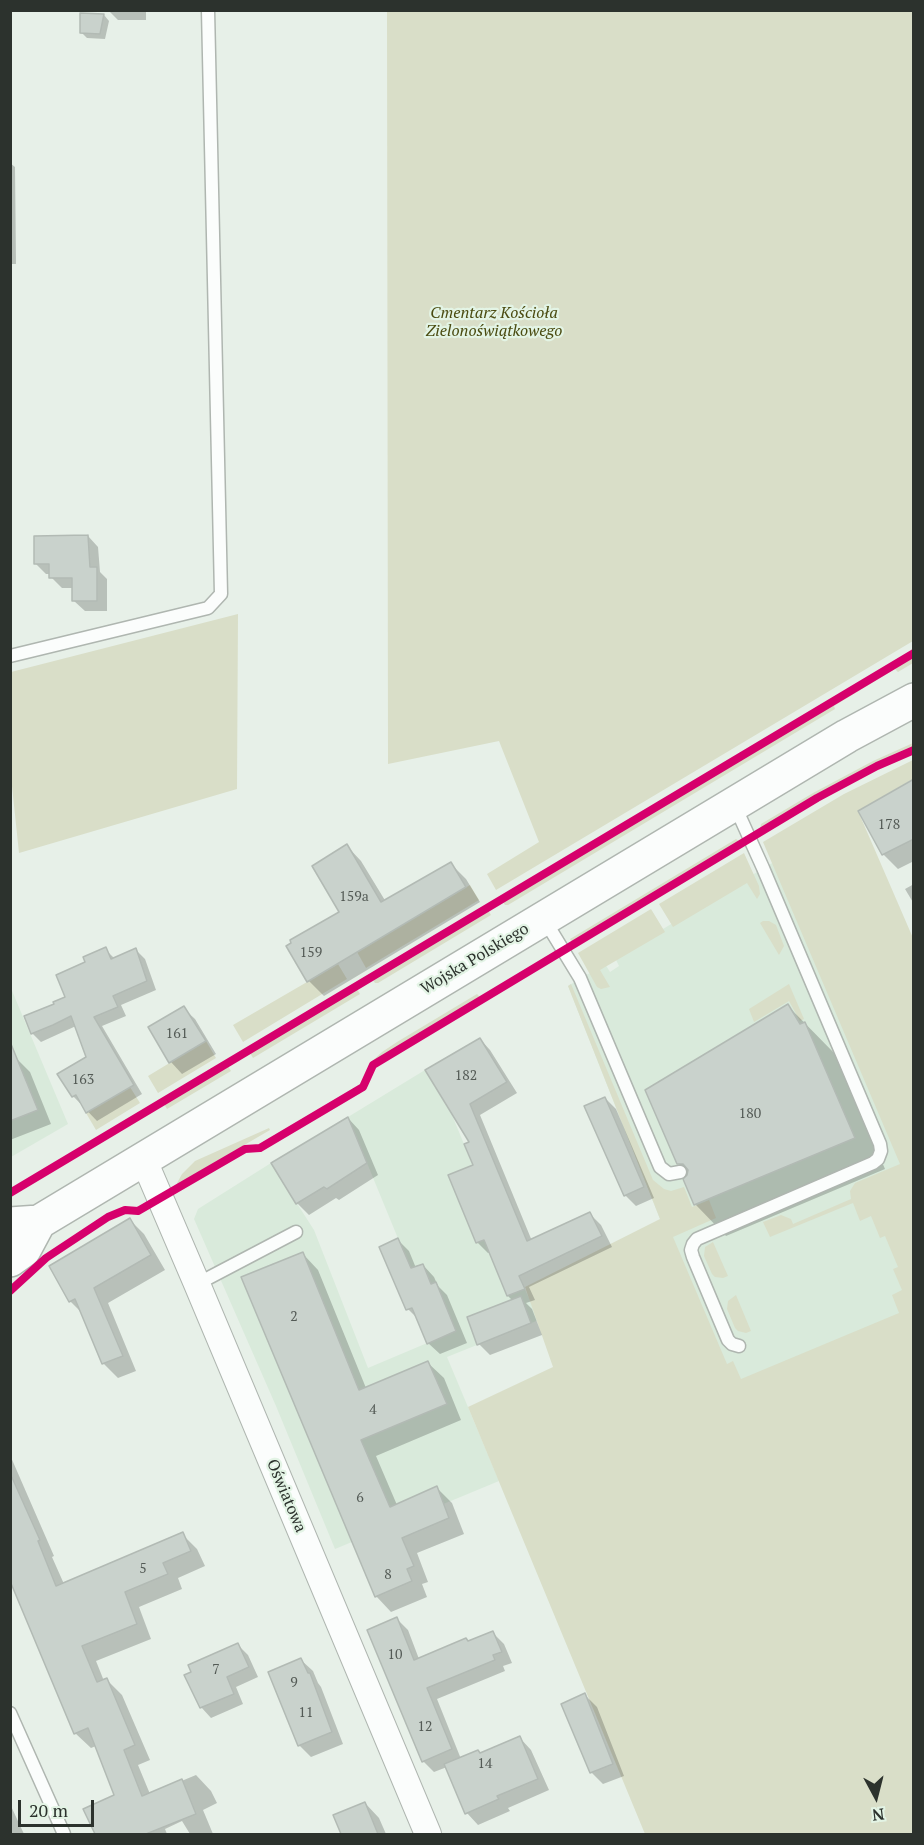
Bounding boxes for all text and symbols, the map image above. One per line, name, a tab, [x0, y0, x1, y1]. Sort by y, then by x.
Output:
park label: Cmentarz Kościoła Zielonoświątkowego	[426, 303, 562, 341]
house number: 178	[878, 817, 900, 833]
house number: 159a	[339, 889, 369, 905]
street label: Wojska Polskiego	[418, 919, 532, 999]
house number: 159	[300, 945, 322, 961]
house number: 161	[166, 1026, 188, 1042]
house number: 182	[455, 1068, 477, 1084]
house number: 163	[72, 1072, 94, 1088]
house number: 180	[739, 1106, 761, 1122]
house number: 2	[290, 1309, 298, 1325]
house number: 4	[369, 1402, 377, 1418]
street label: Oświatowa	[262, 1457, 310, 1535]
house number: 6	[356, 1490, 364, 1506]
house number: 5	[139, 1561, 147, 1577]
house number: 8	[384, 1567, 392, 1583]
house number: 10	[388, 1647, 402, 1663]
house number: 7	[212, 1662, 220, 1678]
house number: 9	[290, 1675, 298, 1691]
house number: 11	[299, 1705, 313, 1721]
house number: 12	[418, 1719, 432, 1735]
house number: 14	[478, 1756, 492, 1772]
north arrow	[846, 1767, 906, 1827]
scale bar	[21, 1788, 98, 1826]
text: 20 m	[29, 1798, 68, 1822]
text: N	[871, 1803, 886, 1827]

